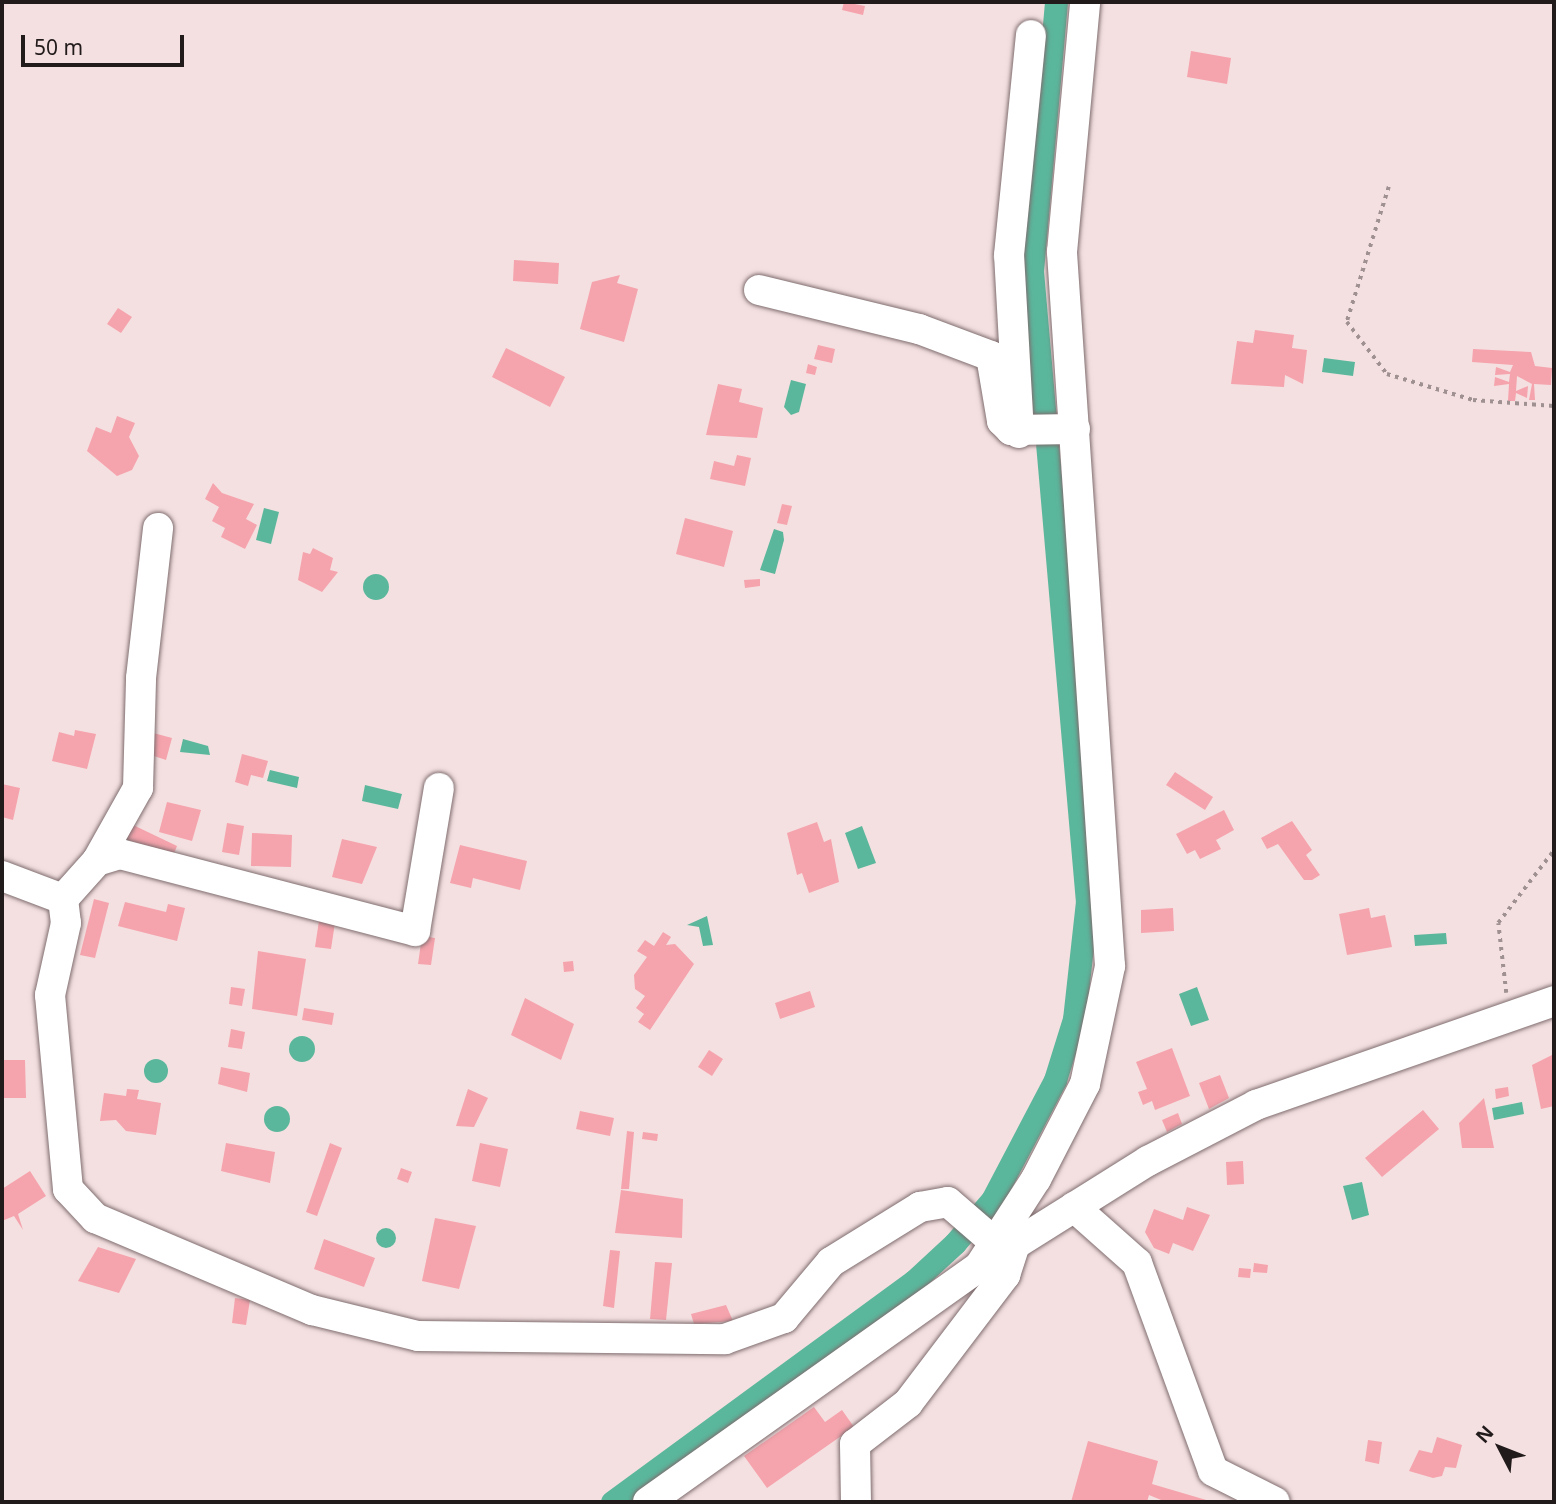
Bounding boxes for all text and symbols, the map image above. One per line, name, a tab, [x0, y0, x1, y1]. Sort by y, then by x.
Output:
scale bar	[24, 21, 187, 65]
text: 50 m	[34, 33, 83, 61]
north arrow	[1465, 1413, 1535, 1483]
text: N	[1470, 1420, 1499, 1448]

